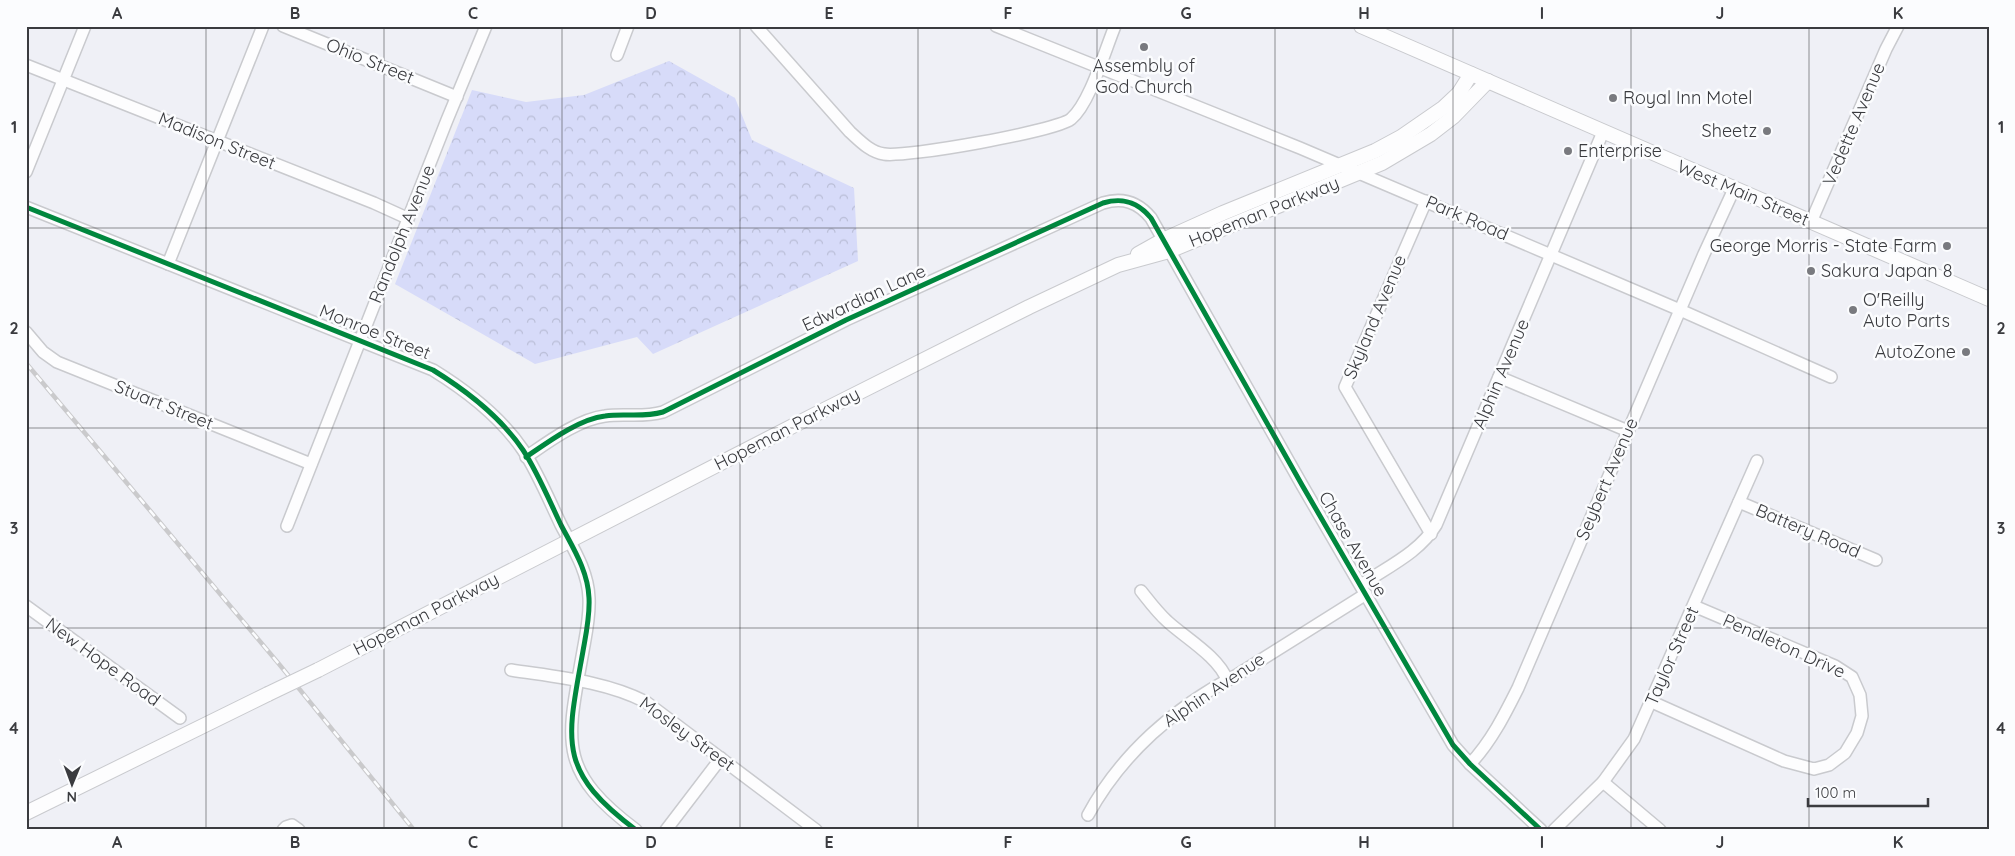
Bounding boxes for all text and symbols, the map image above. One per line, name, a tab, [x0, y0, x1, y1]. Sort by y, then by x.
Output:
text: A	[112, 3, 123, 23]
text: B	[290, 3, 300, 23]
text: C	[468, 3, 478, 23]
text: D	[645, 3, 657, 23]
text: E	[824, 3, 834, 23]
text: F	[1004, 3, 1013, 23]
text: G	[1180, 3, 1192, 23]
text: H	[1358, 3, 1370, 23]
text: I	[1540, 3, 1544, 23]
text: J	[1716, 3, 1724, 23]
text: K	[1893, 3, 1903, 23]
street label: Ohio Street	[323, 32, 418, 89]
marker: Assembly of God Church	[1138, 41, 1150, 53]
place label: Assembly of God Church	[1093, 54, 1196, 98]
street label: Vedette Avenue	[1817, 59, 1890, 189]
place label: Royal Inn Motel	[1623, 86, 1752, 109]
marker: Royal Inn Motel	[1607, 92, 1619, 104]
street label: Madison Street	[155, 107, 279, 174]
text: 1	[11, 117, 17, 137]
text: 1	[1998, 117, 2004, 137]
place label: Sheetz	[1702, 119, 1757, 142]
marker: Sheetz	[1761, 125, 1773, 137]
place label: Enterprise	[1578, 139, 1662, 162]
marker: Enterprise	[1562, 145, 1574, 157]
street label: West Main Street	[1674, 154, 1813, 231]
street label: Randolph Avenue	[363, 161, 440, 306]
street label: Hopeman Parkway	[1185, 171, 1342, 252]
street label: Park Road	[1422, 190, 1512, 245]
place label: George Morris - State Farm	[1710, 234, 1937, 257]
marker: George Morris - State Farm	[1941, 240, 1953, 252]
street label: Skyland Avenue	[1338, 251, 1411, 382]
street label: Edwardian Lane	[798, 259, 929, 336]
place label: Sakura Japan 8	[1821, 259, 1952, 282]
marker: Sakura Japan 8	[1805, 265, 1817, 277]
place label: O'Reilly Auto Parts	[1863, 288, 1950, 332]
street label: Monroe Street	[316, 299, 434, 364]
marker: O'Reilly Auto Parts	[1847, 304, 1859, 316]
street label: Alphin Avenue	[1467, 315, 1534, 432]
text: 2	[9, 318, 19, 338]
text: 2	[1996, 318, 2006, 338]
place label: AutoZone	[1875, 340, 1956, 363]
marker: AutoZone	[1960, 346, 1972, 358]
street label: Stuart Street	[111, 374, 217, 435]
street label: Hopeman Parkway	[710, 382, 863, 475]
street label: Seybert Avenue	[1570, 414, 1643, 544]
street label: Chase Avenue	[1314, 487, 1393, 601]
street label: Battery Road	[1752, 498, 1864, 563]
text: 3	[10, 518, 18, 538]
text: 3	[1997, 518, 2005, 538]
street label: Hopeman Parkway	[349, 567, 502, 660]
street label: Taylor Street	[1639, 603, 1704, 709]
street label: Pendleton Drive	[1719, 608, 1849, 683]
street label: New Hope Road	[41, 612, 165, 711]
street label: Alphin Avenue	[1159, 647, 1269, 732]
street label: Mosley Street	[635, 691, 740, 776]
text: 4	[9, 718, 19, 738]
text: 4	[1996, 718, 2006, 738]
north arrow	[48, 758, 98, 808]
scale bar	[1808, 776, 1928, 808]
text: 100 m	[1815, 783, 1856, 802]
text: N	[66, 788, 77, 806]
text: A	[112, 832, 123, 852]
text: B	[290, 832, 300, 852]
text: C	[468, 832, 478, 852]
text: D	[645, 832, 657, 852]
text: E	[824, 832, 834, 852]
text: F	[1004, 832, 1013, 852]
text: G	[1180, 832, 1192, 852]
text: H	[1358, 832, 1370, 852]
text: I	[1540, 832, 1544, 852]
text: J	[1716, 832, 1724, 852]
text: K	[1893, 832, 1903, 852]

